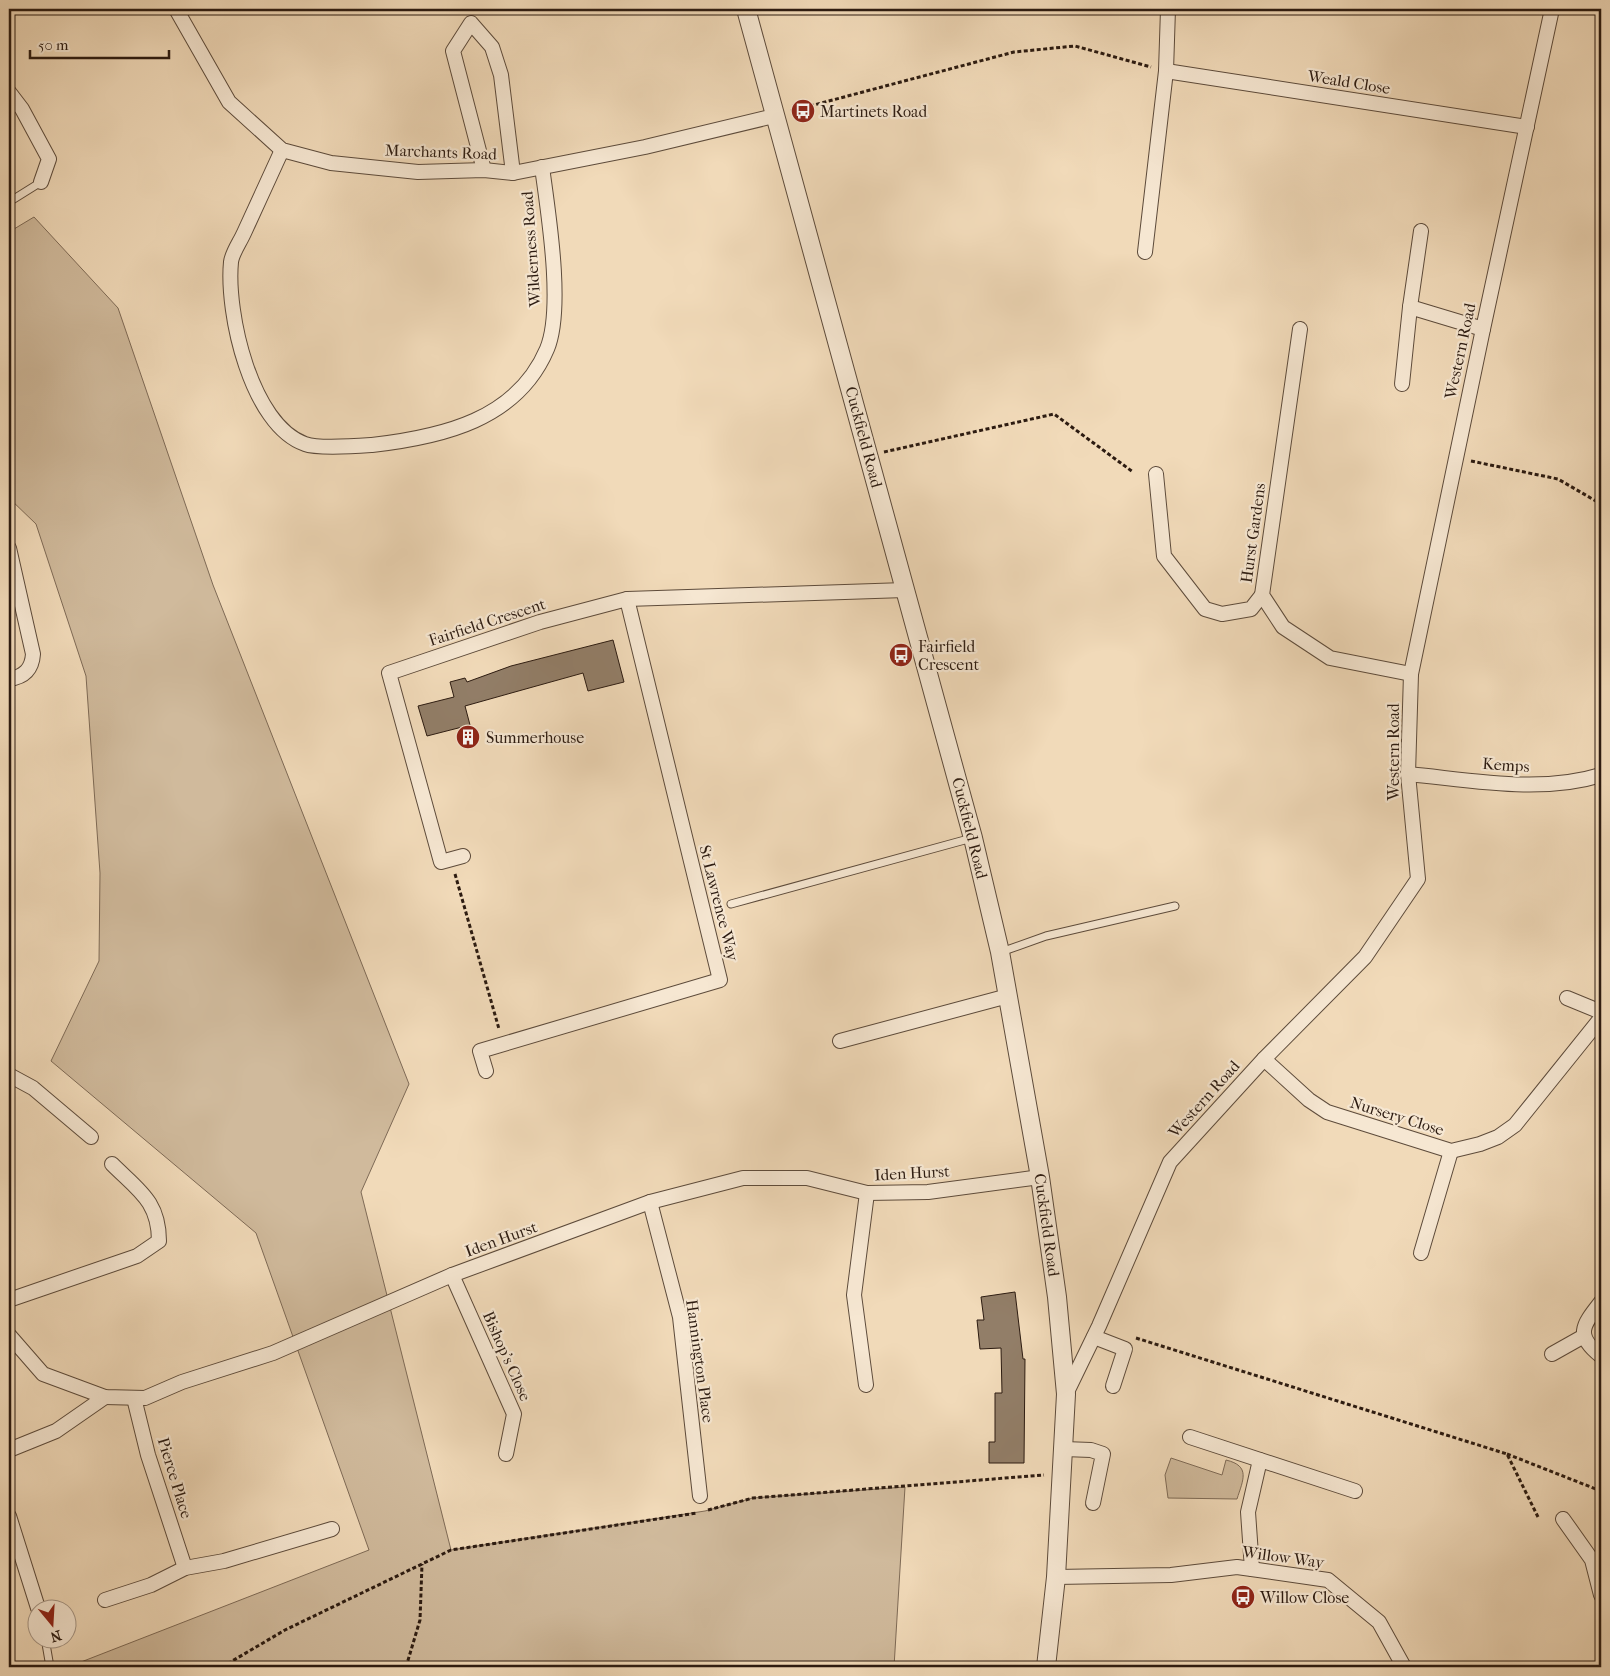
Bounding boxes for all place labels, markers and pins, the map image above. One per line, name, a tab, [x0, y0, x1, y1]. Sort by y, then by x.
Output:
bus stop icon: Martinets Road	[790, 98, 816, 124]
place label: Martinets Road	[820, 102, 927, 121]
place label: Fairfield Crescent	[918, 637, 979, 674]
bus stop icon: Fairfield Crescent	[888, 642, 914, 668]
building icon: Summerhouse	[455, 724, 481, 750]
place label: Summerhouse	[486, 728, 584, 747]
bus stop icon: Willow Close	[1230, 1584, 1256, 1610]
place label: Willow Close	[1259, 1588, 1349, 1607]

